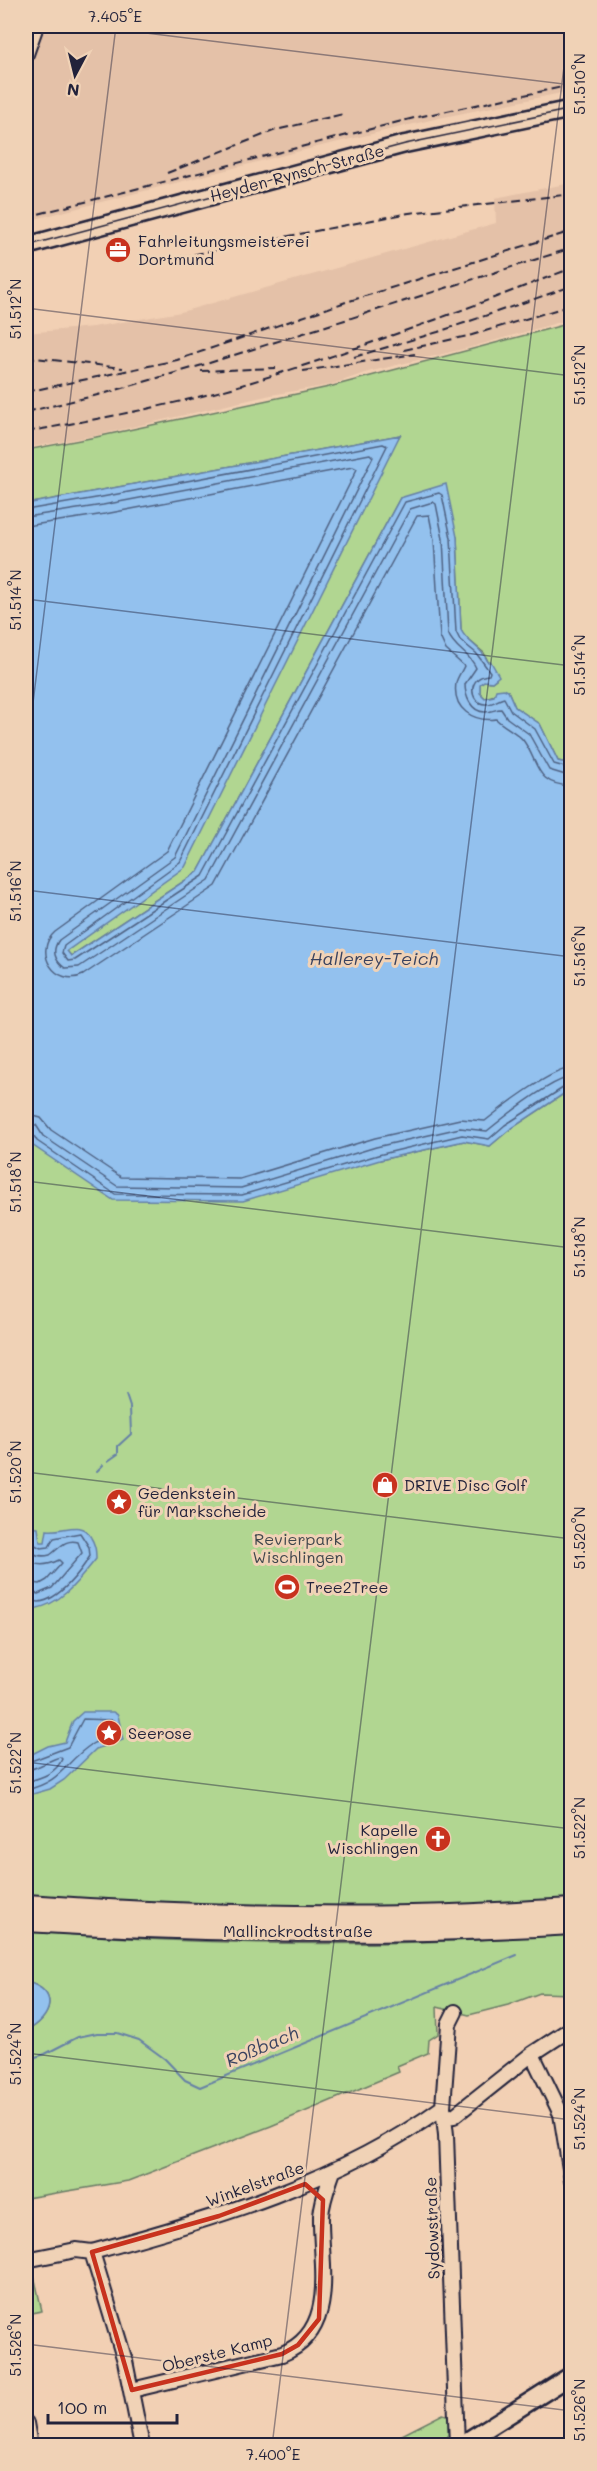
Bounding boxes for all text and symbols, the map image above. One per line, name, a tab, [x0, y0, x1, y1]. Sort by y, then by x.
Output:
text: 7.405°E	[88, 6, 142, 26]
north arrow	[45, 45, 105, 105]
text: 51.510°N	[569, 53, 589, 115]
text: N	[66, 79, 80, 102]
street label: Heyden-Rynsch-Straße	[207, 139, 386, 206]
place label: Fahrleitungsmeisterei Dortmund	[138, 230, 310, 269]
office icon: Fahrleitungsmeisterei Dortmund	[103, 235, 133, 265]
text: 51.512°N	[5, 279, 25, 339]
text: 51.512°N	[569, 345, 589, 405]
text: 51.514°N	[5, 570, 25, 631]
text: 51.514°N	[569, 635, 589, 696]
text: 51.516°N	[5, 860, 25, 922]
text: 51.516°N	[569, 925, 589, 987]
water label: Hallerey-Teich	[310, 946, 438, 970]
text: 51.518°N	[5, 1151, 25, 1213]
text: 51.518°N	[569, 1216, 589, 1278]
text: 51.520°N	[5, 1440, 25, 1504]
shop icon: DRIVE Disc Golf	[370, 1470, 400, 1500]
place label: DRIVE Disc Golf	[404, 1474, 527, 1495]
place label: Gedenkstein für Markscheide	[138, 1482, 266, 1521]
place icon: Gedenkstein für Markscheide	[104, 1487, 134, 1517]
text: 51.520°N	[569, 1506, 589, 1570]
park label: Revierpark Wischlingen	[253, 1528, 343, 1567]
sports icon: Tree2Tree	[272, 1572, 302, 1602]
place label: Tree2Tree	[306, 1576, 388, 1597]
place icon: Seerose	[94, 1718, 124, 1748]
place label: Seerose	[128, 1722, 192, 1743]
text: 51.522°N	[5, 1732, 25, 1794]
text: 51.522°N	[569, 1797, 589, 1859]
place label: Kapelle Wischlingen	[327, 1819, 418, 1858]
church icon: Kapelle Wischlingen	[423, 1824, 453, 1854]
street label: Mallinckrodtstraße	[223, 1920, 373, 1941]
water label: Roßbach	[221, 2020, 302, 2072]
text: 51.524°N	[5, 2023, 25, 2085]
text: 51.524°N	[569, 2088, 589, 2150]
street label: Winkelstraße	[203, 2156, 307, 2211]
street label: Sydowstraße	[419, 2177, 444, 2279]
text: 51.526°N	[5, 2314, 25, 2376]
street label: Oberste Kamp	[160, 2329, 274, 2376]
text: 51.526°N	[569, 2379, 589, 2441]
scale bar	[48, 2387, 177, 2425]
text: 100 m	[57, 2395, 107, 2419]
text: 7.400°E	[246, 2444, 301, 2464]

